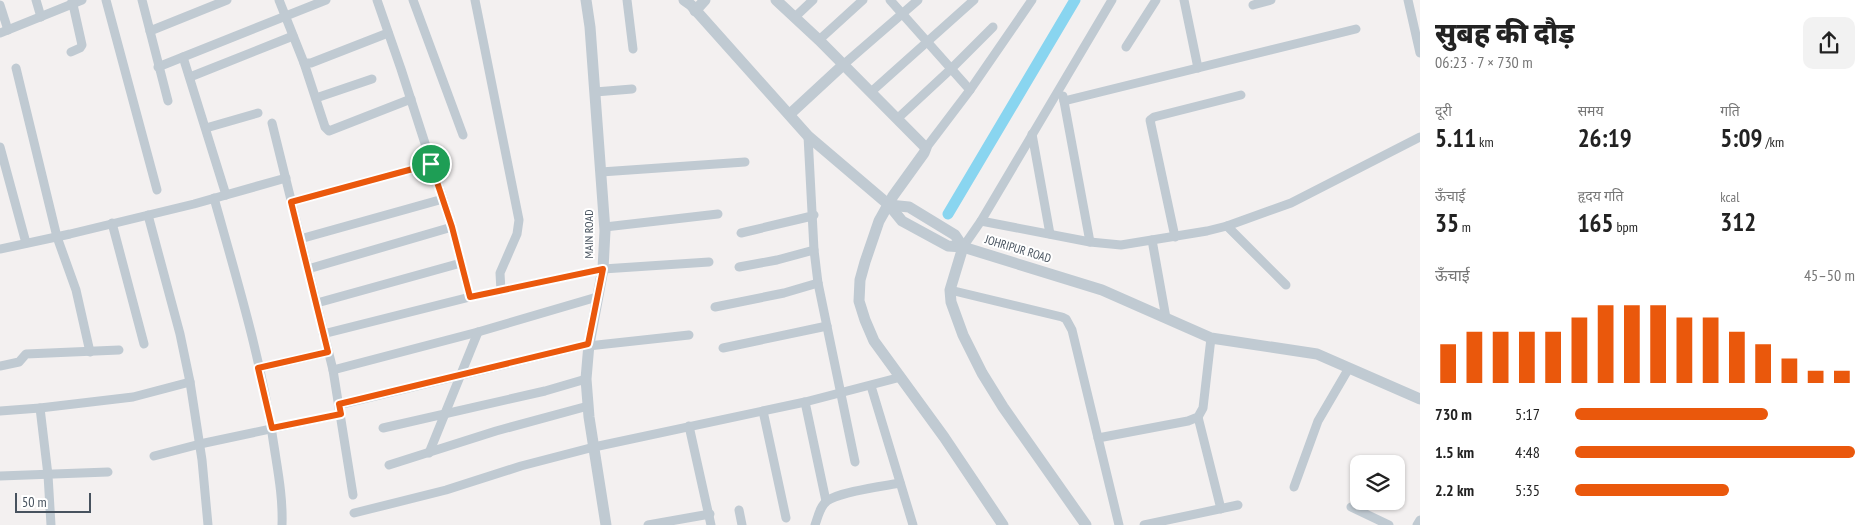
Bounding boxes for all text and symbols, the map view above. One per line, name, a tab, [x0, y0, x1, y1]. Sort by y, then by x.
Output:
text: सुबह की दौड़	[1435, 14, 1575, 51]
button: share	[1803, 17, 1855, 69]
text: 06:23 · 7 × 730 m	[1435, 52, 1533, 72]
text: दूरी	[1435, 102, 1452, 120]
text: समय	[1578, 102, 1604, 120]
text: गति	[1720, 102, 1740, 120]
text: 5.11	[1435, 122, 1476, 154]
text: 26:19	[1578, 122, 1632, 154]
text: 5:09	[1720, 122, 1762, 154]
text: km	[1476, 133, 1494, 151]
text: /km	[1762, 133, 1784, 151]
pin	[410, 143, 452, 185]
icon: arrive	[417, 150, 445, 178]
text: ऊँचाई	[1435, 187, 1465, 205]
text: हृदय गति	[1578, 187, 1623, 205]
text: kcal	[1720, 188, 1739, 206]
text: 312	[1720, 206, 1756, 238]
text: 35	[1435, 207, 1459, 239]
text: 165	[1578, 207, 1614, 239]
street label: MAIN ROAD	[581, 210, 596, 258]
text: m	[1459, 218, 1471, 236]
text: bpm	[1614, 218, 1638, 236]
street label: JOHRIPUR ROAD	[982, 231, 1053, 266]
text: ऊँचाई	[1435, 265, 1470, 285]
text: 45–50 m	[1804, 265, 1855, 285]
text: 730 m	[1435, 404, 1472, 424]
text: 5:17	[1515, 404, 1540, 424]
text: 1.5 km	[1435, 442, 1474, 462]
text: 4:48	[1515, 442, 1540, 462]
map controls	[1350, 455, 1405, 510]
button: layers	[1350, 455, 1405, 510]
text: 2.2 km	[1435, 480, 1474, 500]
text: 5:35	[1515, 480, 1540, 500]
scale bar	[15, 490, 91, 513]
text: 50 m	[22, 493, 47, 511]

